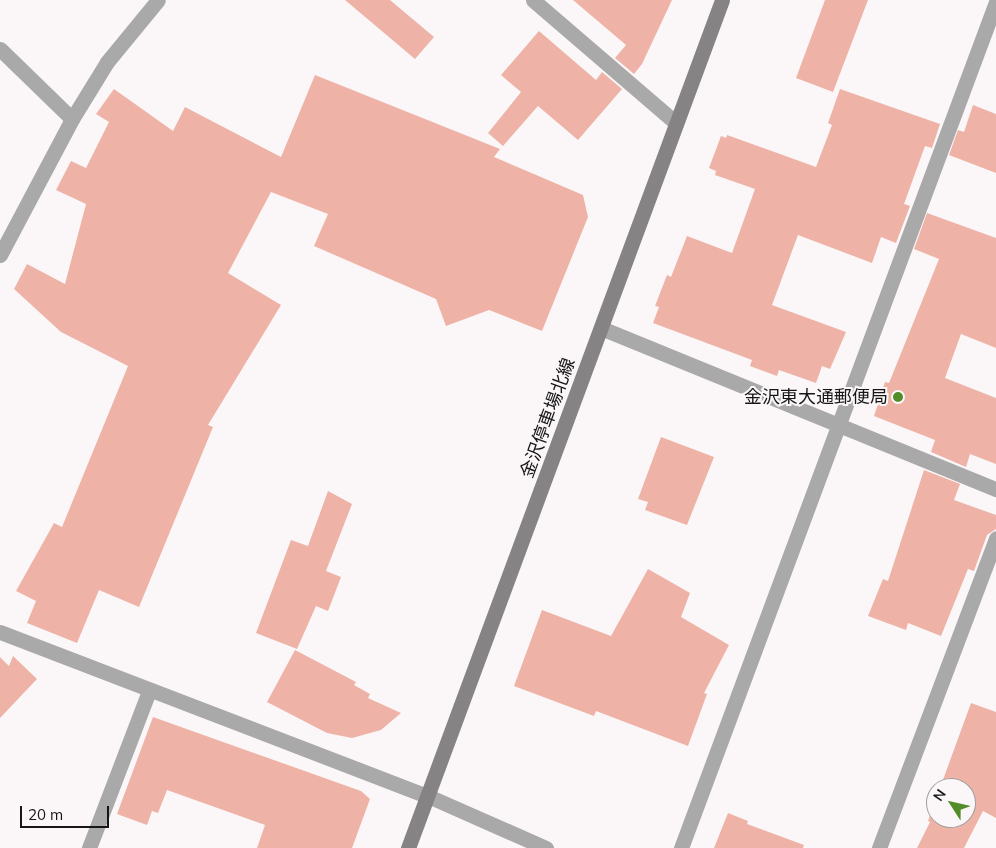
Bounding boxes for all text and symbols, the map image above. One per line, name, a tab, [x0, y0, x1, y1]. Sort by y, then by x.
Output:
street label: 金沢停車場北線	[516, 355, 580, 481]
place label: 金沢東大通郵便局	[744, 386, 888, 408]
marker: 金沢東大通郵便局	[892, 391, 904, 403]
north arrow	[926, 778, 976, 828]
text: N	[929, 785, 950, 804]
scale bar	[22, 796, 111, 828]
text: 20 m	[28, 805, 63, 824]

